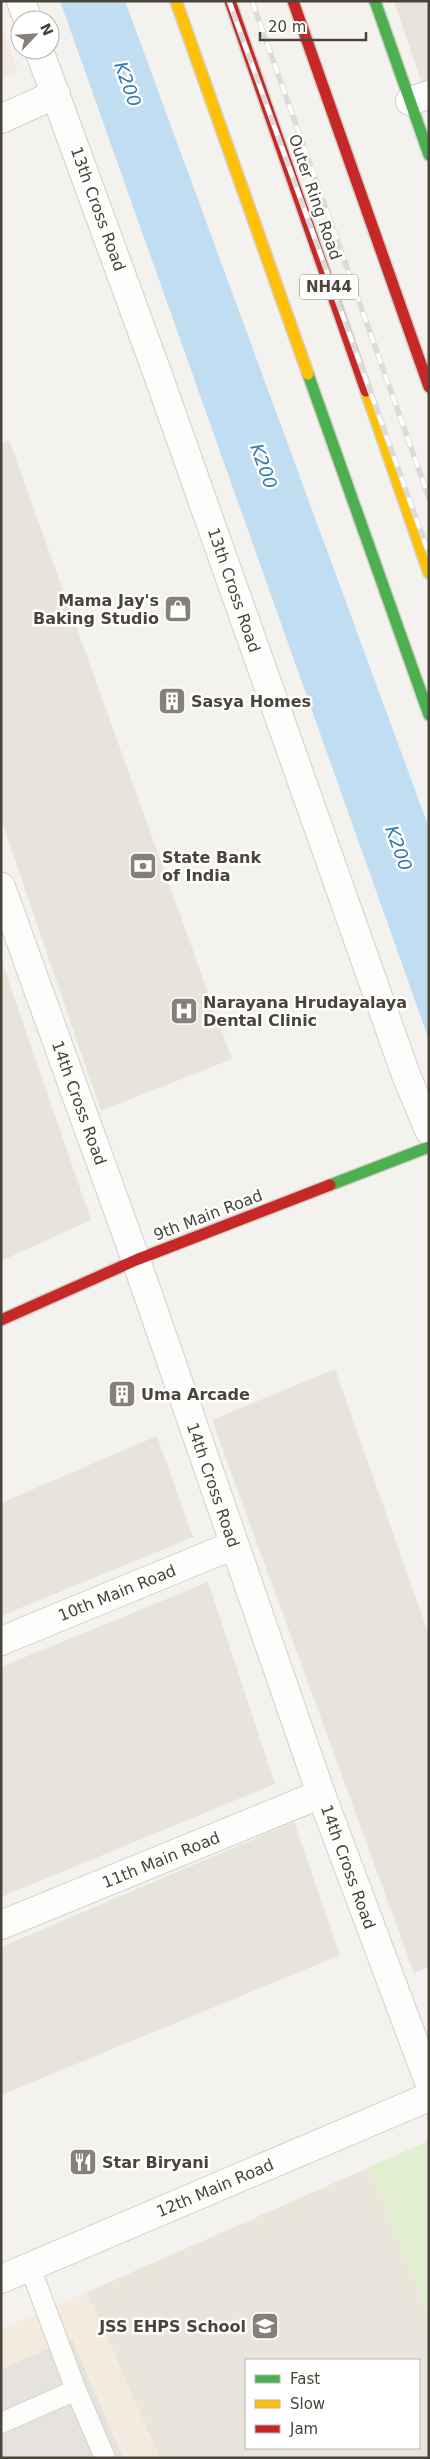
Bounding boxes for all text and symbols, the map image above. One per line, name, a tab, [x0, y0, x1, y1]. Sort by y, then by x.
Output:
north arrow	[10, 10, 60, 60]
scale bar	[260, 10, 366, 42]
text: 20 m	[268, 18, 306, 36]
text: N	[37, 21, 57, 38]
water label: K200	[110, 59, 146, 109]
street label: Outer Ring Road	[285, 132, 345, 262]
street label: 13th Cross Road	[67, 144, 129, 274]
road number: NH44	[300, 274, 358, 300]
water label: K200	[246, 441, 282, 491]
street label: 13th Cross Road	[204, 525, 264, 655]
place label: Mama Jay's Baking Studio	[33, 591, 159, 628]
shop icon: Mama Jay's Baking Studio	[163, 594, 193, 624]
building icon: Sasya Homes	[157, 686, 187, 716]
place label: Sasya Homes	[191, 692, 311, 711]
water label: K200	[381, 823, 417, 873]
place label: State Bank of India	[162, 848, 261, 885]
bank icon: State Bank of India	[128, 851, 158, 881]
place label: Narayana Hrudayalaya Dental Clinic	[203, 993, 407, 1030]
hospital icon: Narayana Hrudayalaya Dental Clinic	[169, 996, 199, 1026]
street label: 14th Cross Road	[48, 1038, 110, 1168]
street label: 9th Main Road	[151, 1186, 265, 1244]
building icon: Uma Arcade	[107, 1379, 137, 1409]
place label: Uma Arcade	[141, 1385, 250, 1404]
street label: 14th Cross Road	[183, 1420, 243, 1550]
street label: 10th Main Road	[55, 1561, 179, 1625]
street label: 14th Cross Road	[317, 1802, 379, 1932]
street label: 11th Main Road	[99, 1828, 223, 1892]
restaurant icon: Star Biryani	[68, 2147, 98, 2177]
place label: Star Biryani	[102, 2153, 209, 2172]
street label: 12th Main Road	[154, 2155, 276, 2221]
school or university icon: JSS EHPS School	[250, 2311, 280, 2341]
place label: JSS EHPS School	[98, 2317, 246, 2336]
legend	[245, 2359, 420, 2449]
text: Fast	[290, 2370, 320, 2388]
text: Slow	[290, 2395, 325, 2413]
text: Jam	[289, 2420, 318, 2438]

